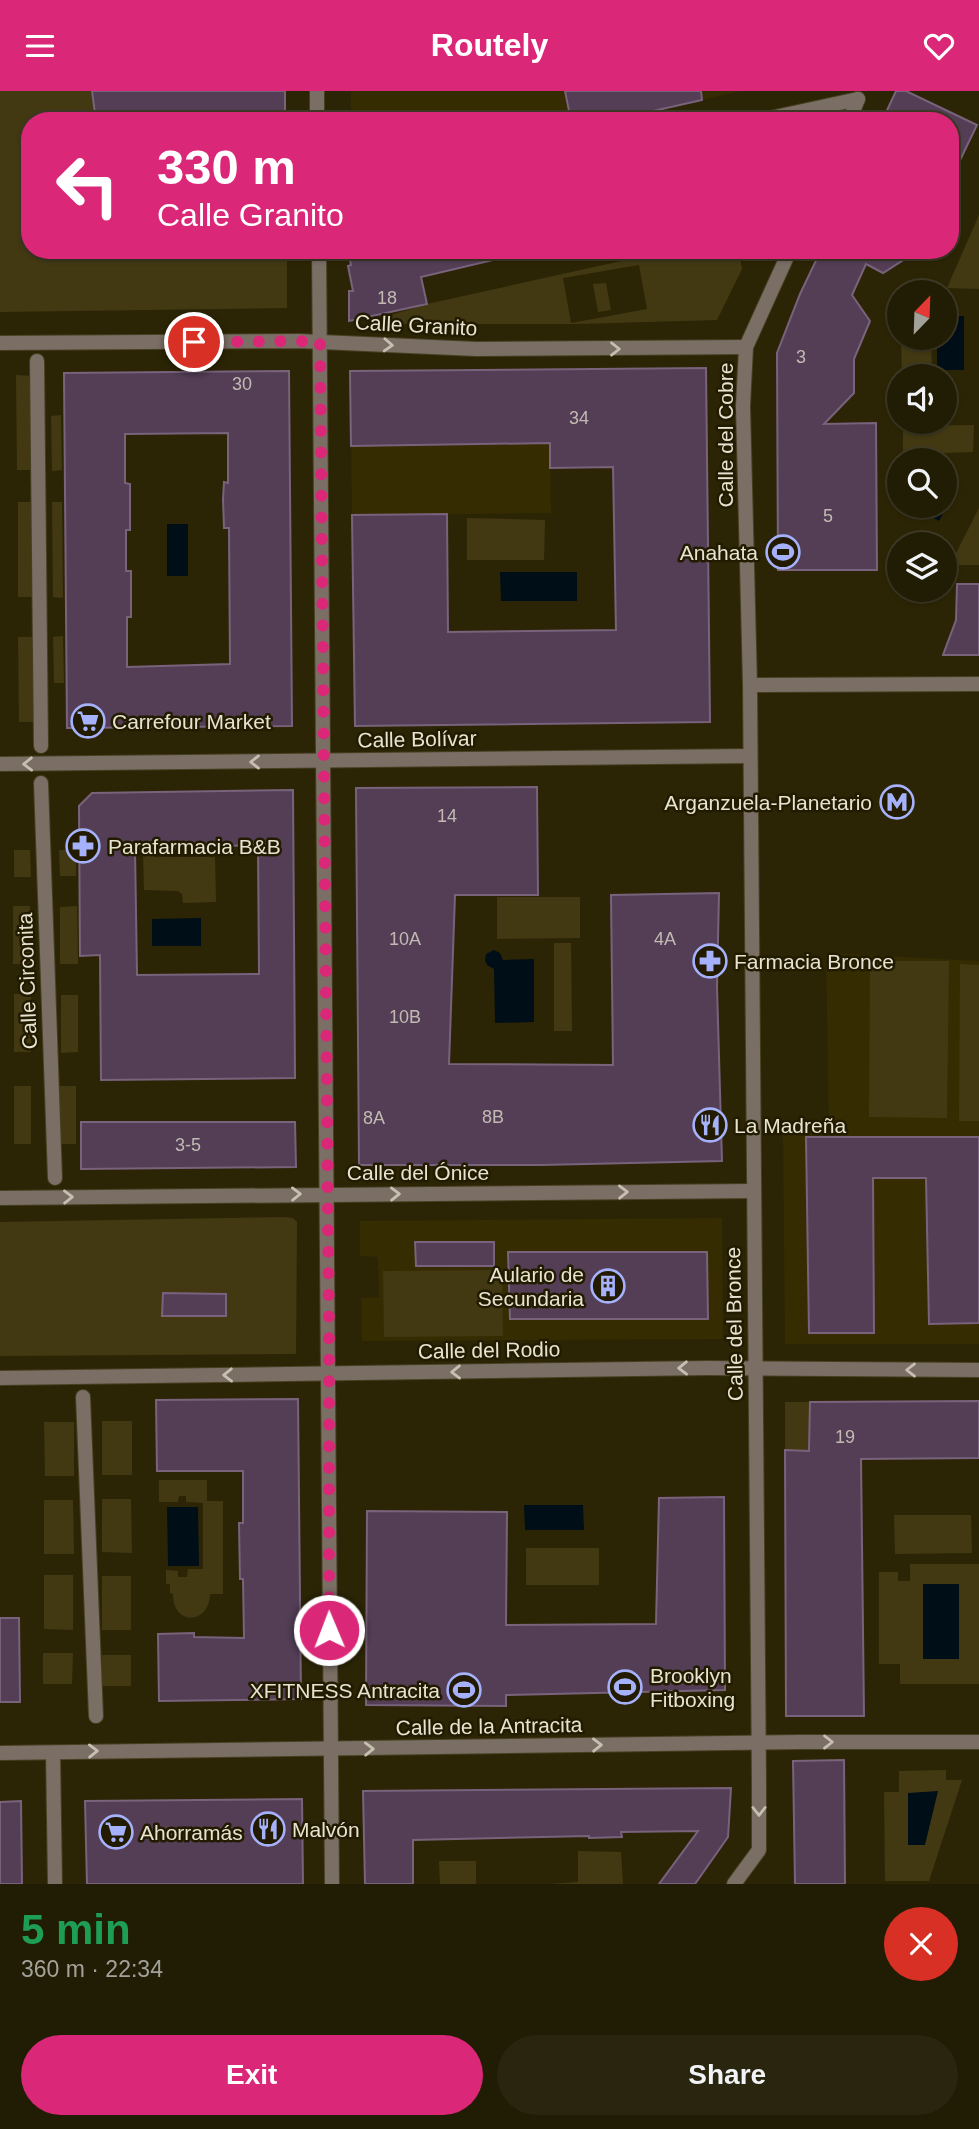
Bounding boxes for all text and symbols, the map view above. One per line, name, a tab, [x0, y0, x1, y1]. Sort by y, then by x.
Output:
icon: menu	[21, 27, 59, 65]
text: Routely	[431, 27, 548, 63]
icon: heart	[920, 27, 958, 65]
icon: left	[42, 140, 133, 231]
text: 330 m	[157, 140, 296, 194]
text: Calle Granito	[157, 197, 344, 233]
north arrow	[887, 280, 957, 350]
map controls	[887, 280, 957, 602]
house number: 18	[377, 288, 397, 308]
street label: Calle Granito	[354, 310, 478, 340]
pin	[164, 312, 224, 372]
icon: arrive	[175, 323, 213, 361]
one-way arrow	[382, 337, 393, 352]
one-way arrow	[610, 341, 621, 356]
house number: 3	[796, 347, 806, 367]
street label: Calle del Cobre	[714, 363, 737, 507]
button: sound	[887, 364, 957, 434]
house number: 30	[232, 374, 252, 394]
house number: 34	[569, 408, 589, 428]
button: search	[887, 448, 957, 518]
house number: 5	[823, 506, 833, 526]
button: layers	[887, 532, 957, 602]
sports icon: Anahata	[764, 533, 802, 571]
place label: Anahata	[680, 541, 758, 564]
supermarket icon: Carrefour Market	[69, 702, 107, 740]
place label: Carrefour Market	[112, 710, 271, 733]
street label: Calle Bolívar	[357, 726, 477, 752]
one-way arrow	[249, 754, 260, 770]
one-way arrow	[22, 756, 32, 772]
metro station icon: Arganzuela-Planetario	[878, 783, 916, 821]
place label: Arganzuela-Planetario	[664, 791, 872, 814]
house number: 14	[437, 806, 457, 826]
pharmacy icon: Parafarmacia B&B	[64, 827, 102, 865]
place label: Parafarmacia B&B	[108, 835, 281, 858]
street label: Calle Circonita	[13, 912, 41, 1050]
house number: 10A	[389, 929, 421, 949]
house number: 4A	[654, 929, 676, 949]
pharmacy icon: Farmacia Bronce	[691, 942, 729, 980]
place label: Farmacia Bronce	[734, 950, 894, 973]
house number: 10B	[389, 1007, 421, 1027]
restaurant icon: La Madreña	[691, 1106, 729, 1144]
house number: 8B	[482, 1107, 504, 1127]
house number: 8A	[363, 1108, 385, 1128]
place label: La Madreña	[734, 1114, 846, 1137]
house number: 3-5	[175, 1135, 201, 1155]
street label: Calle del Ónice	[347, 1161, 489, 1184]
one-way arrow	[618, 1184, 629, 1200]
one-way arrow	[391, 1186, 401, 1202]
one-way arrow	[290, 1187, 301, 1202]
one-way arrow	[63, 1189, 74, 1205]
street label: Calle del Bronce	[721, 1247, 747, 1401]
place label: Aulario de Secundaria	[478, 1263, 584, 1310]
building icon: Aulario de Secundaria	[589, 1267, 627, 1305]
street label: Calle del Rodio	[418, 1337, 560, 1363]
one-way arrow	[678, 1361, 689, 1376]
one-way arrow	[905, 1362, 916, 1377]
one-way arrow	[450, 1364, 461, 1380]
one-way arrow	[223, 1367, 233, 1383]
house number: 19	[835, 1427, 855, 1447]
position arrow	[292, 1593, 366, 1667]
place label: Brooklyn Fitboxing	[650, 1664, 735, 1711]
sports icon: Brooklyn Fitboxing	[606, 1668, 644, 1706]
sports icon: XFITNESS Antracita	[445, 1671, 483, 1709]
place label: XFITNESS Antracita	[250, 1679, 440, 1702]
street label: Calle de la Antracita	[395, 1713, 583, 1739]
one-way arrow	[823, 1734, 833, 1750]
one-way arrow	[591, 1738, 602, 1753]
one-way arrow	[364, 1741, 375, 1757]
one-way arrow	[87, 1744, 98, 1759]
one-way arrow	[751, 1806, 767, 1817]
restaurant icon: Malvón	[249, 1810, 287, 1848]
supermarket icon: Ahorramás	[97, 1813, 135, 1851]
place label: Malvón	[292, 1818, 360, 1841]
place label: Ahorramás	[140, 1821, 243, 1844]
text: 5 min	[21, 1906, 131, 1953]
button: close	[884, 1907, 958, 1981]
text: 360 m · 22:34	[21, 1956, 163, 1982]
button: Exit	[21, 2035, 483, 2115]
button: Share	[497, 2035, 958, 2115]

